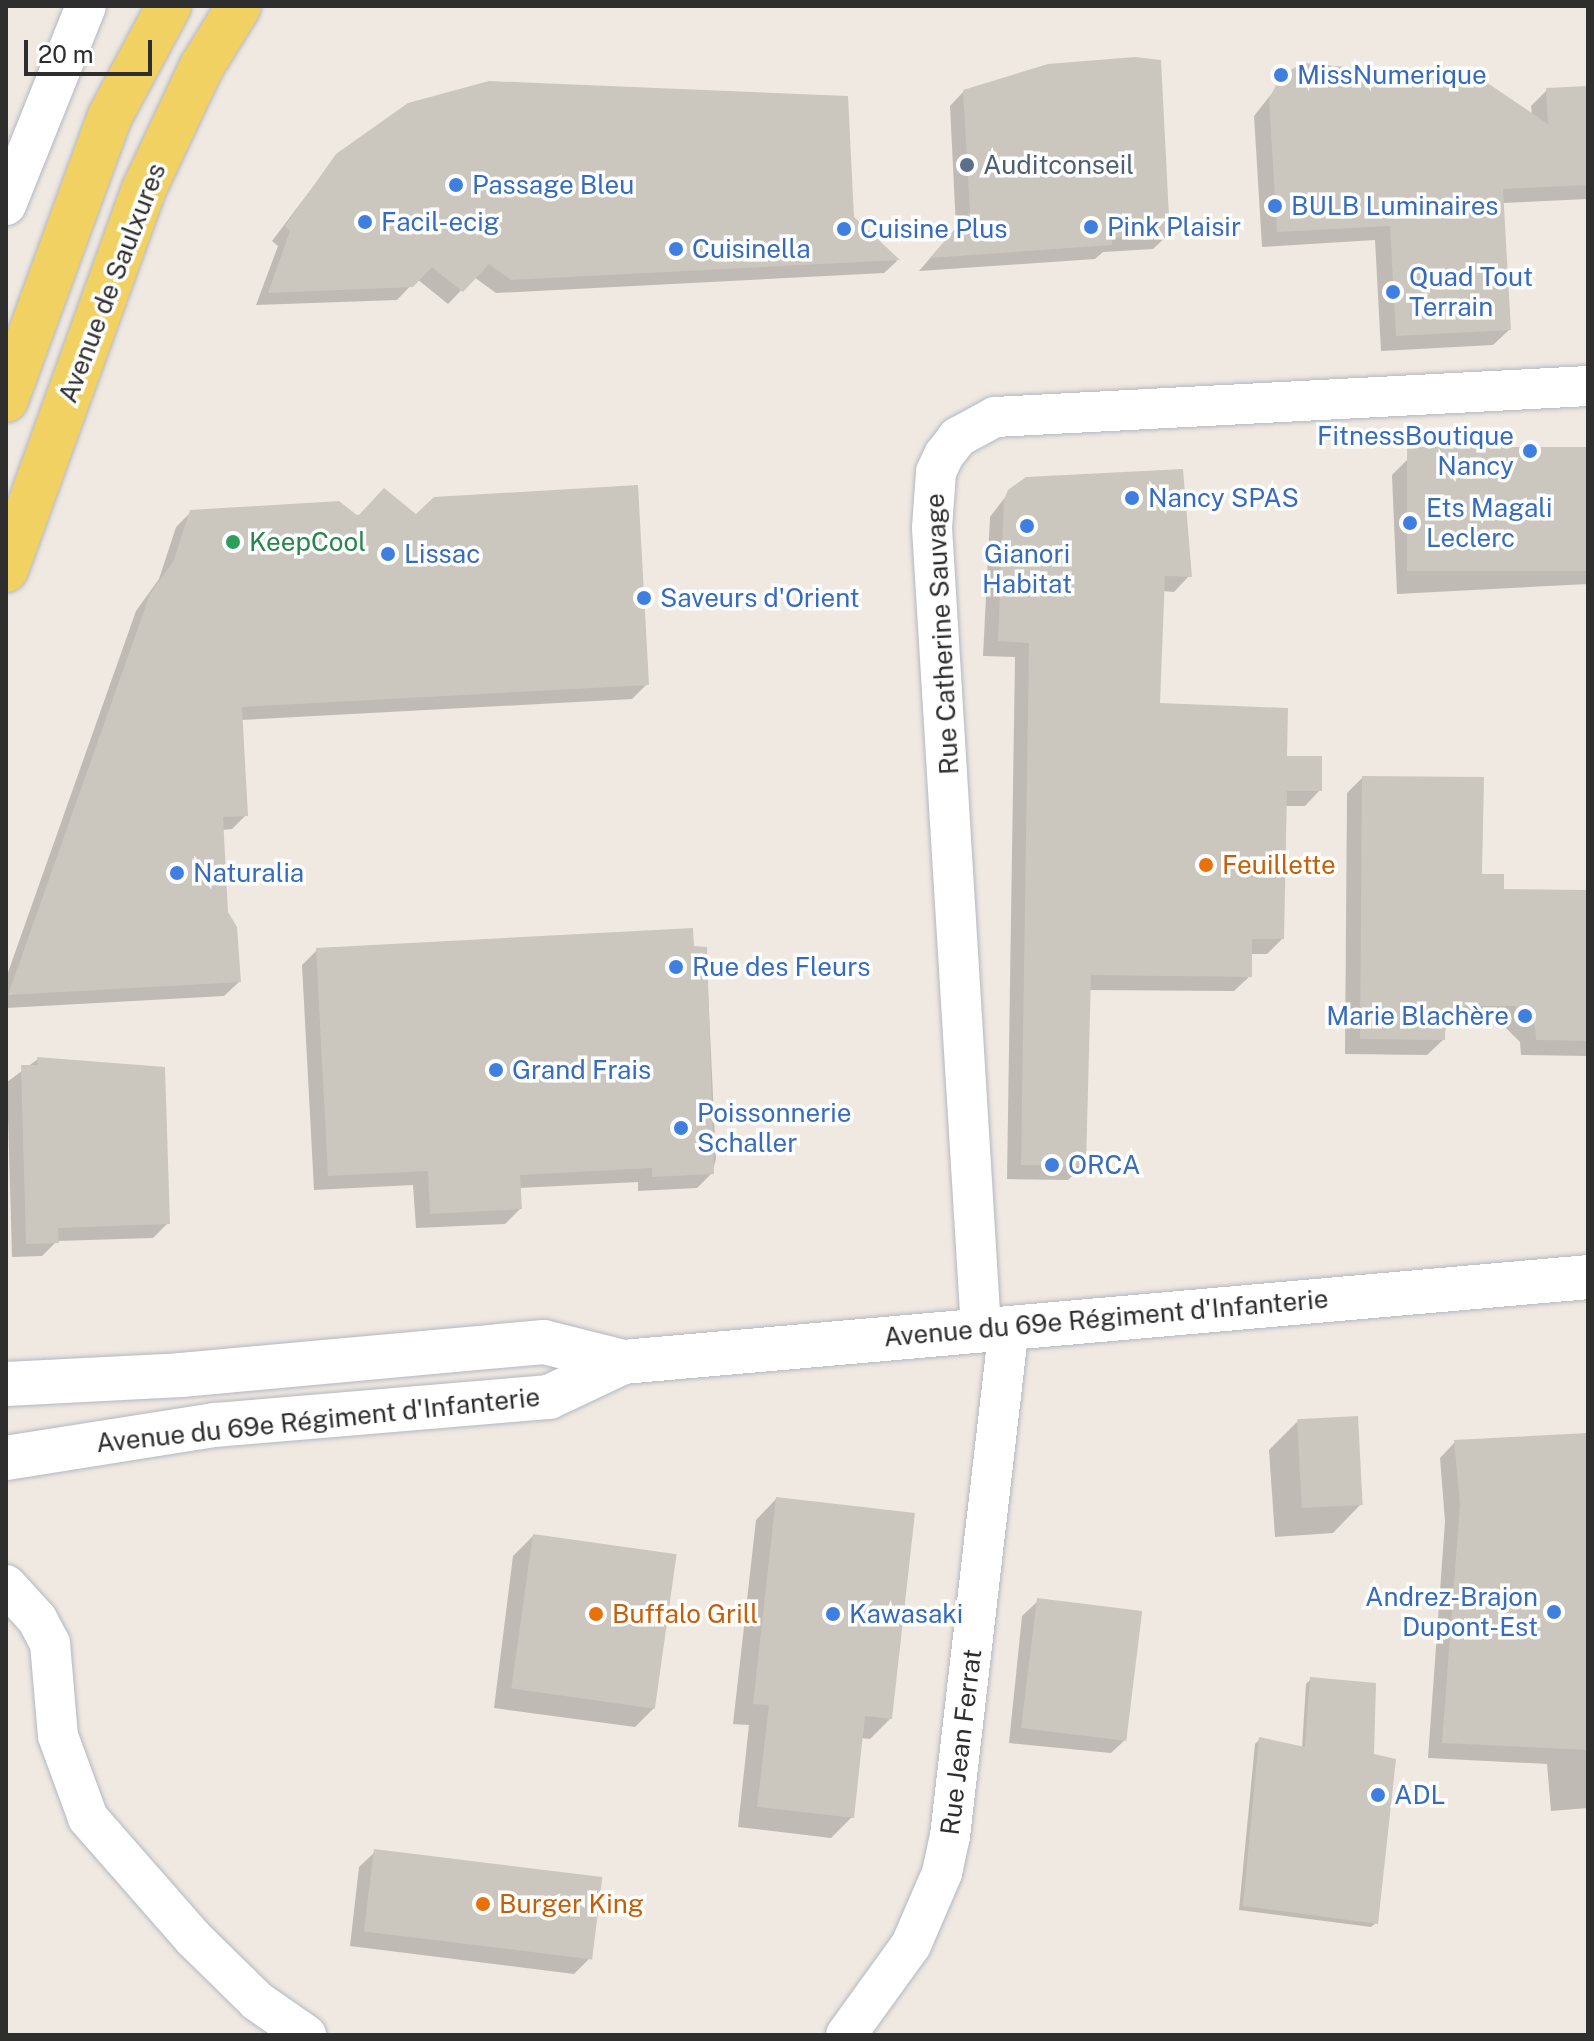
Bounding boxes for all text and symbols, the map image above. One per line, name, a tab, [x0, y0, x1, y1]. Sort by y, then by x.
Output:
scale bar	[28, 24, 156, 74]
text: 20 m	[38, 40, 94, 68]
place label: MissNumerique	[1297, 59, 1487, 91]
marker: MissNumerique	[1272, 66, 1290, 84]
place label: Auditconseil	[983, 149, 1134, 181]
marker: Auditconseil	[958, 156, 976, 174]
street label: Avenue de Saulxures	[52, 159, 172, 407]
place label: Passage Bleu	[472, 169, 634, 201]
marker: Passage Bleu	[447, 176, 465, 194]
place label: BULB Luminaires	[1291, 190, 1499, 222]
marker: BULB Luminaires	[1266, 197, 1284, 215]
place label: Facil-ecig	[381, 206, 500, 238]
place label: Pink Plaisir	[1107, 211, 1241, 243]
marker: Facil-ecig	[356, 213, 374, 231]
place label: Cuisine Plus	[860, 213, 1008, 245]
marker: Pink Plaisir	[1082, 218, 1100, 236]
marker: Cuisine Plus	[835, 220, 853, 238]
place label: Cuisinella	[692, 233, 811, 265]
marker: Cuisinella	[667, 240, 685, 258]
place label: Quad Tout Terrain	[1409, 261, 1533, 322]
marker: Quad Tout Terrain	[1384, 283, 1402, 301]
place label: FitnessBoutique Nancy	[1317, 420, 1514, 482]
marker: FitnessBoutique Nancy	[1521, 442, 1539, 460]
place label: Nancy SPAS	[1148, 482, 1299, 514]
marker: Nancy SPAS	[1123, 489, 1141, 507]
street label: Rue Catherine Sauvage	[919, 492, 965, 776]
place label: Ets Magali Leclerc	[1426, 492, 1553, 554]
marker: Ets Magali Leclerc	[1401, 514, 1419, 532]
marker: Gianori Habitat	[1018, 517, 1036, 535]
place label: KeepCool	[249, 526, 366, 558]
marker: KeepCool	[224, 533, 242, 551]
place label: Lissac	[404, 538, 480, 570]
place label: Gianori Habitat	[982, 538, 1072, 600]
marker: Lissac	[379, 545, 397, 563]
place label: Saveurs d'Orient	[660, 582, 860, 614]
marker: Saveurs d'Orient	[635, 589, 653, 607]
place label: Feuillette	[1222, 849, 1336, 881]
marker: Feuillette	[1197, 856, 1215, 874]
place label: Naturalia	[193, 857, 304, 889]
marker: Naturalia	[168, 864, 186, 882]
place label: Rue des Fleurs	[692, 951, 871, 983]
marker: Rue des Fleurs	[667, 958, 685, 976]
place label: Marie Blachère	[1326, 1000, 1509, 1032]
marker: Marie Blachère	[1516, 1007, 1534, 1025]
place label: Grand Frais	[512, 1054, 651, 1086]
marker: Grand Frais	[487, 1061, 505, 1079]
place label: Poissonnerie Schaller	[697, 1097, 851, 1158]
marker: Poissonnerie Schaller	[672, 1119, 690, 1137]
place label: ORCA	[1068, 1149, 1140, 1181]
marker: ORCA	[1043, 1156, 1061, 1174]
street label: Avenue du 69e Régiment d'Infanterie	[882, 1283, 1330, 1353]
street label: Avenue du 69e Régiment d'Infanterie	[94, 1381, 542, 1459]
place label: Andrez-Brajon Dupont-Est	[1365, 1581, 1538, 1642]
place label: Buffalo Grill	[612, 1598, 758, 1630]
place label: Kawasaki	[849, 1598, 963, 1630]
marker: Andrez-Brajon Dupont-Est	[1545, 1603, 1563, 1621]
marker: Buffalo Grill	[587, 1605, 605, 1623]
marker: Kawasaki	[824, 1605, 842, 1623]
street label: Rue Jean Ferrat	[934, 1647, 988, 1837]
place label: ADL	[1394, 1779, 1446, 1811]
marker: ADL	[1369, 1786, 1387, 1804]
place label: Burger King	[499, 1888, 644, 1920]
marker: Burger King	[474, 1895, 492, 1913]

